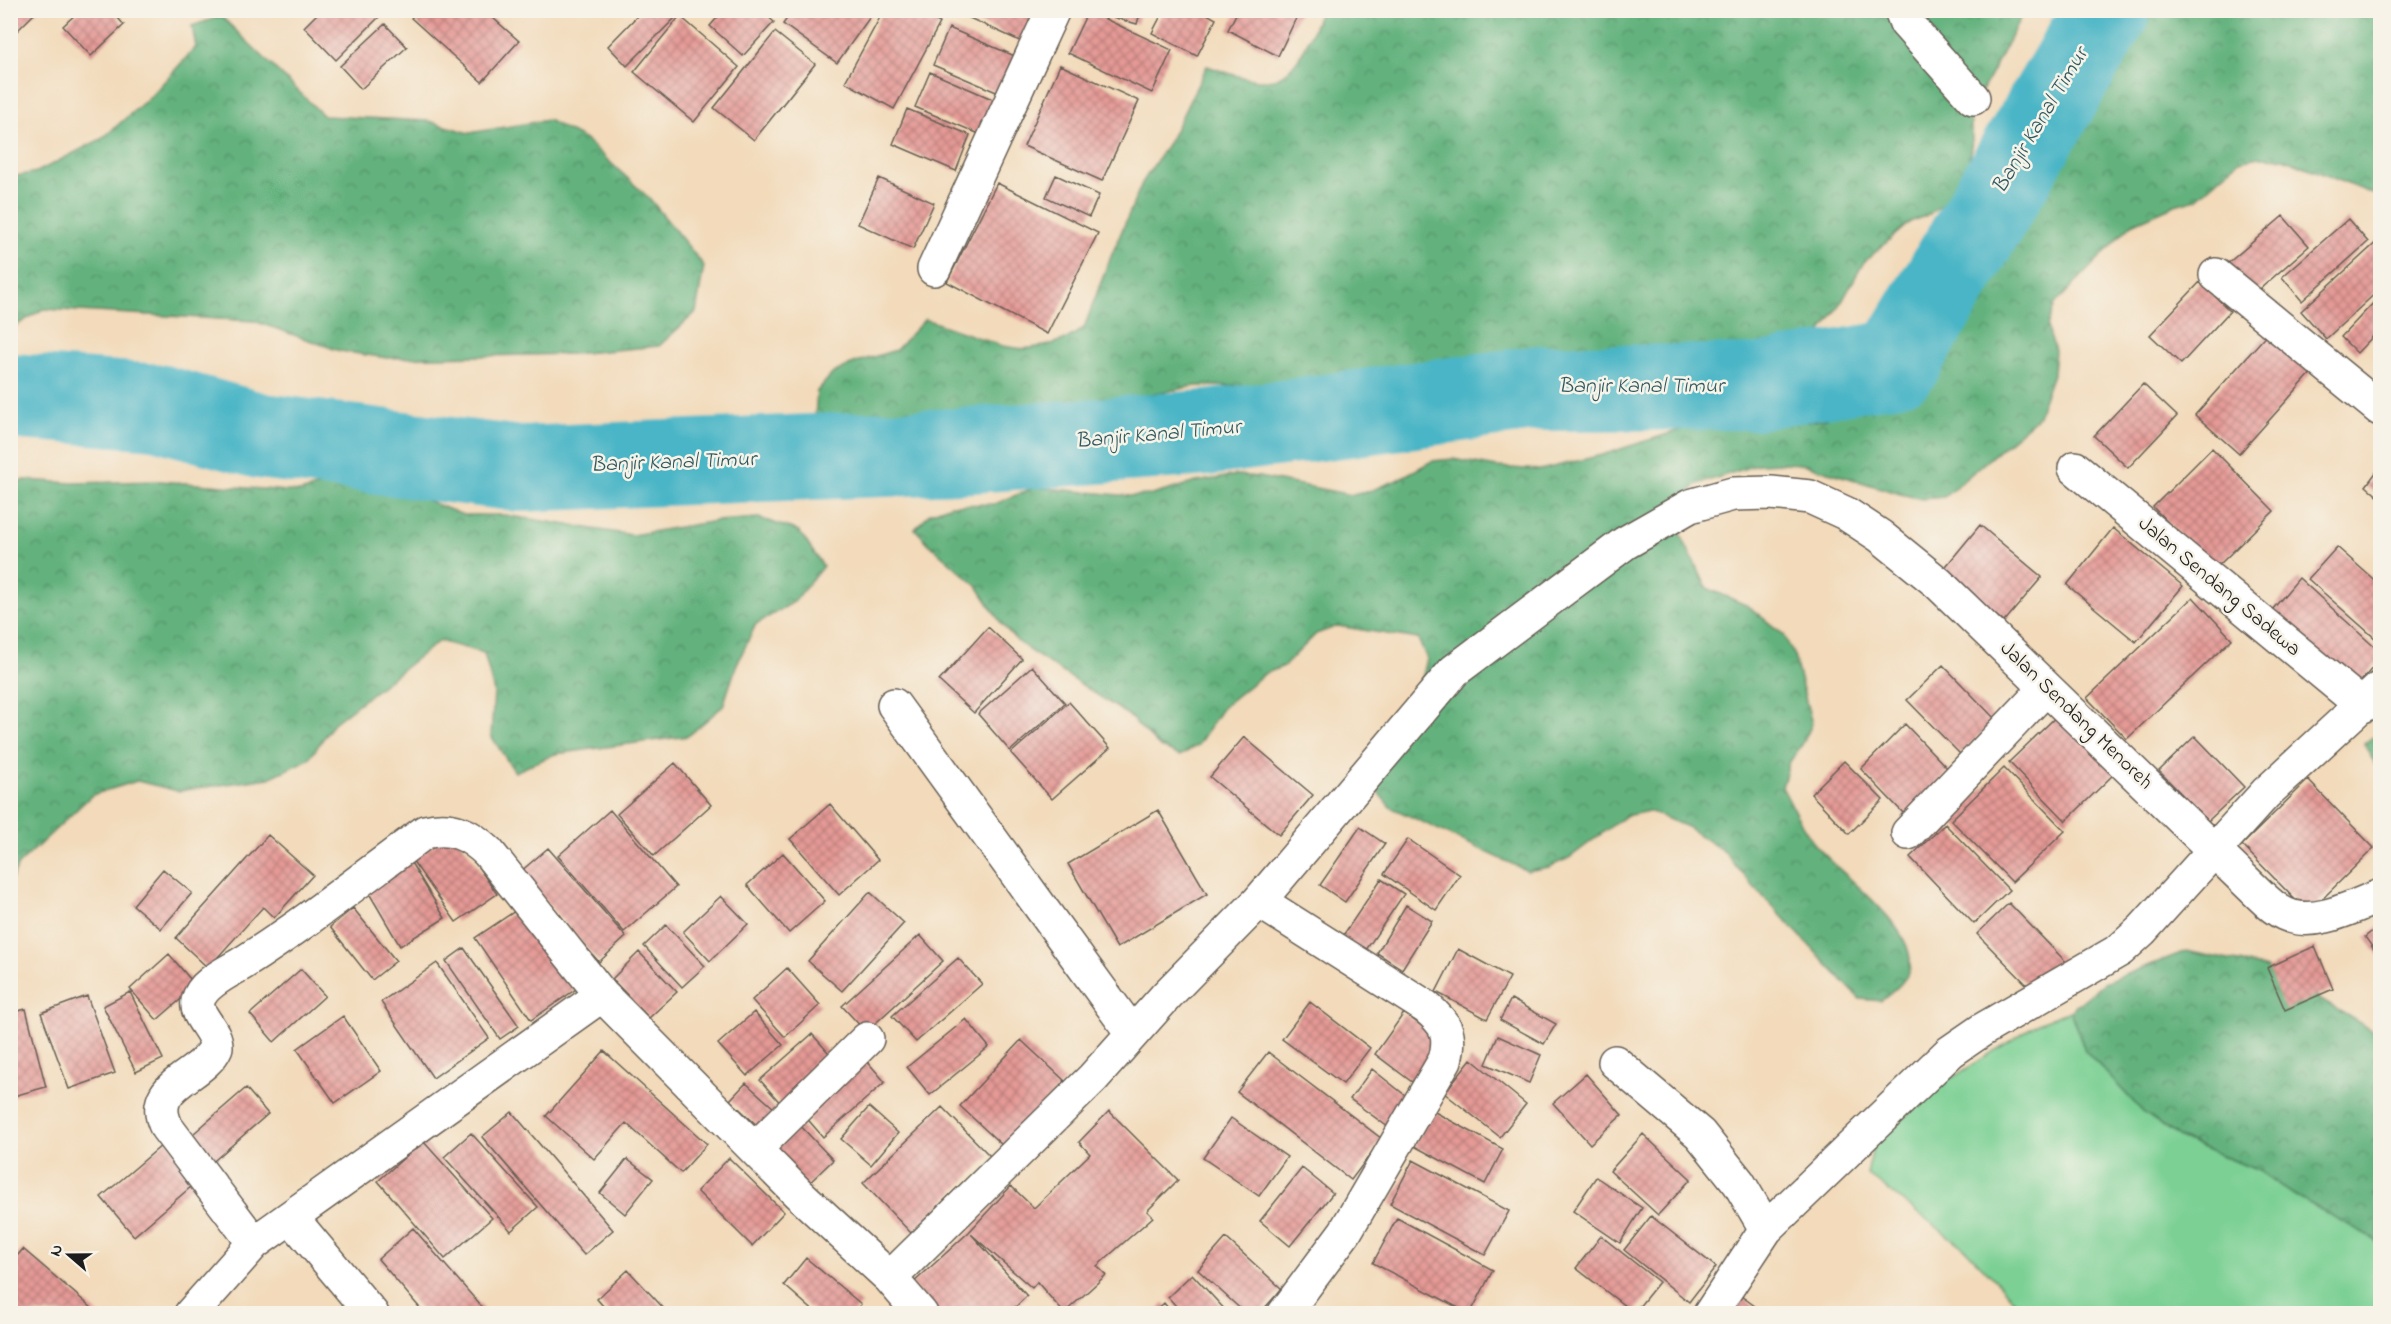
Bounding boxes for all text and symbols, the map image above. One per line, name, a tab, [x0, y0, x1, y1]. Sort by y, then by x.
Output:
water label: Banjir Kanal Timur	[1985, 39, 2099, 200]
water label: Banjir Kanal Timur	[1558, 371, 1727, 403]
water label: Banjir Kanal Timur	[1074, 412, 1245, 458]
water label: Banjir Kanal Timur	[590, 444, 760, 482]
street label: Jalan Sendang Sadewa	[2130, 510, 2307, 666]
street label: Jalan Sendang Menoreh	[1991, 635, 2159, 799]
north arrow	[39, 1225, 99, 1285]
text: N	[44, 1241, 70, 1260]

